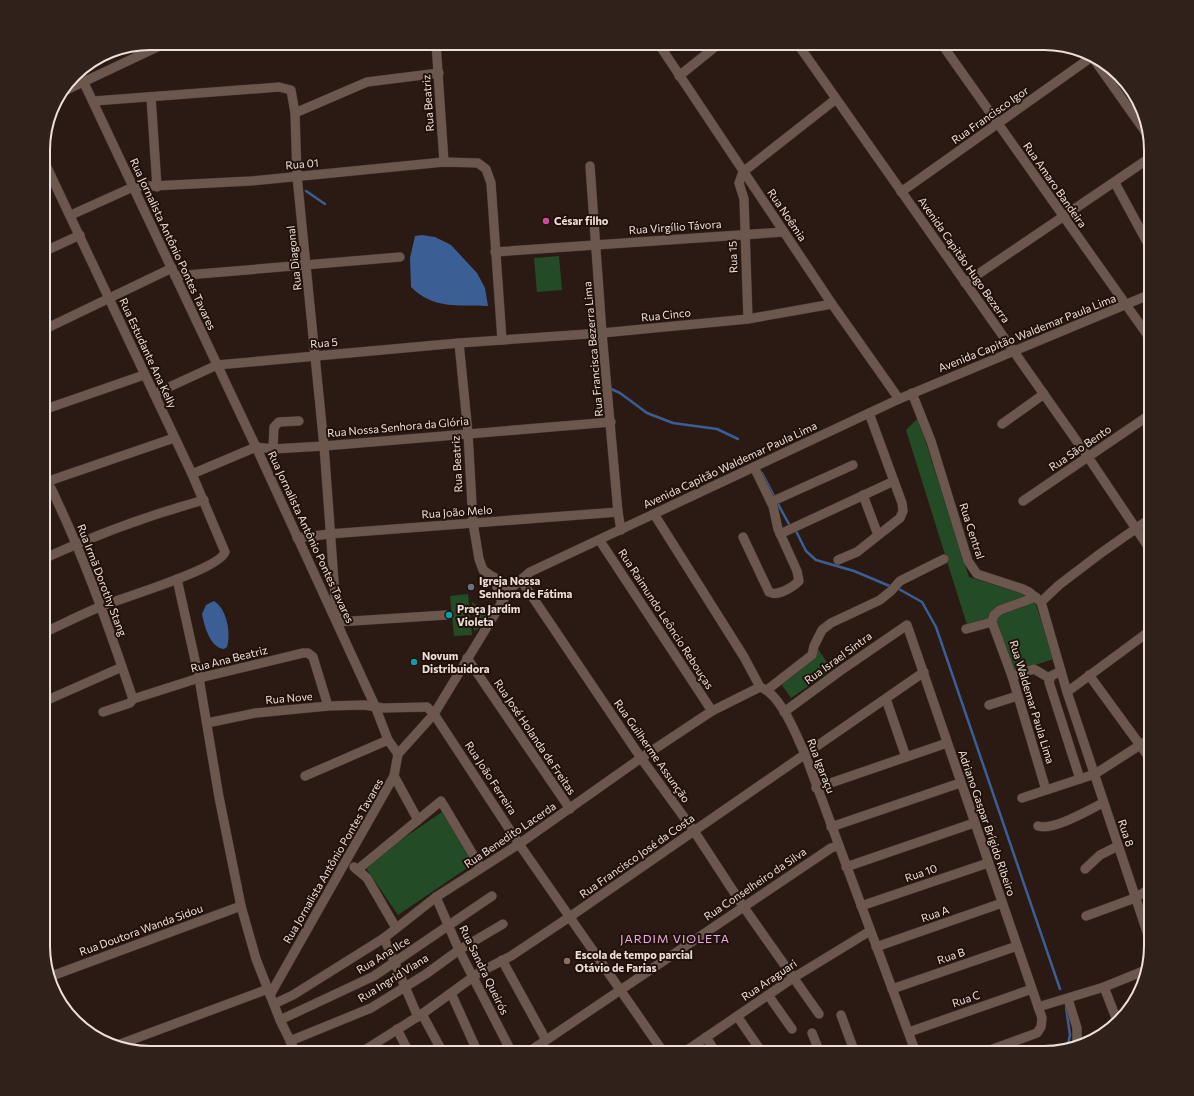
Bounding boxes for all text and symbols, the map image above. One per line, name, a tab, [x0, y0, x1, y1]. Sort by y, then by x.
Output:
street label: Rua Beatriz	[419, 74, 436, 132]
street label: Rua Francisco Igor	[949, 83, 1031, 146]
street label: Rua Amaro Bandeira	[1021, 139, 1090, 230]
street label: Rua Jornalista Antônio Pontes Tavares	[127, 156, 219, 332]
street label: Rua 01	[285, 156, 319, 171]
street label: Rua Noêmia	[765, 186, 810, 243]
street label: Avenida Capitão Hugo Bezerra	[916, 194, 1013, 325]
place label: César filho	[554, 214, 609, 227]
marker: César filho	[541, 216, 551, 226]
street label: Rua Virgílio Távora	[628, 217, 722, 236]
street label: Rua Diagonal	[284, 225, 303, 291]
street label: Rua 15	[725, 241, 740, 273]
street label: Rua Francisca Bezerra Lima	[580, 281, 605, 417]
street label: Avenida Capitão Waldemar Paula Lima	[936, 291, 1118, 374]
street label: Rua Estudante Ana Kelly	[117, 296, 180, 410]
street label: Rua Cinco	[640, 305, 692, 324]
street label: Rua 5	[310, 335, 338, 350]
street label: Rua Nossa Senhora da Glória	[327, 414, 469, 439]
street label: Avenida Capitão Waldemar Paula Lima	[641, 418, 819, 511]
street label: Rua São Bento	[1046, 422, 1114, 473]
street label: Rua Beatriz	[448, 435, 464, 493]
street label: Rua Jornalista Antônio Pontes Tavares	[265, 449, 357, 625]
street label: Rua Central	[957, 501, 988, 561]
street label: Rua João Melo	[421, 503, 493, 521]
street label: Rua Irmã Dorothy Stang	[75, 522, 130, 638]
street label: Rua Raimundo Leôncio Rebouças	[616, 546, 717, 691]
place label: Igreja Nossa Senhora de Fátima	[479, 574, 573, 600]
marker: Igreja Nossa Senhora de Fátima	[466, 582, 476, 592]
place label: Praça Jardim Violeta	[457, 602, 521, 628]
marker: Praça Jardim Violeta	[444, 610, 454, 620]
street label: Rua Israel Sintra	[801, 629, 874, 686]
street label: Rua Waldemar Paula Lima	[1007, 639, 1057, 765]
street label: Rua Ana Beatriz	[189, 643, 269, 674]
place label: Novum Distribuidora	[422, 649, 490, 675]
marker: Novum Distribuidora	[409, 657, 419, 667]
street label: Rua José Holanda de Freitas	[491, 677, 579, 797]
street label: Rua Nove	[265, 689, 313, 706]
street label: Rua Guilherme Assunção	[612, 697, 693, 805]
street label: Rua Igaraçu	[805, 737, 838, 795]
street label: Rua João Ferreira	[462, 739, 520, 817]
street label: Adriano Gaspar Brígido Ribeiro	[956, 748, 1019, 898]
street label: Rua Jornalista Antônio Pontes Tavares	[280, 776, 386, 946]
street label: Rua Benedito Lacerda	[461, 799, 558, 870]
street label: Rua Francisco José da Costa	[577, 811, 697, 901]
street label: Rua 8	[1116, 817, 1137, 848]
street label: Rua Conselheiro da Silva	[701, 844, 808, 923]
street label: Rua 10	[903, 861, 939, 884]
street label: Rua Doutora Wanda Sidou	[77, 901, 204, 958]
street label: Rua A	[919, 903, 951, 924]
street label: Rua Sandra Queirós	[457, 923, 512, 1017]
district label: JARDIM VIOLETA	[620, 931, 730, 946]
street label: Rua Ana Ilce	[354, 933, 412, 976]
street label: Rua B	[935, 945, 966, 966]
place label: Escola de tempo parcial Otávio de Farias	[575, 948, 693, 974]
street label: Rua Ingrid Viana	[355, 951, 430, 1004]
marker: Escola de tempo parcial Otávio de Farias	[562, 956, 572, 966]
street label: Rua Araguari	[739, 956, 799, 1003]
street label: Rua C	[950, 988, 982, 1009]

